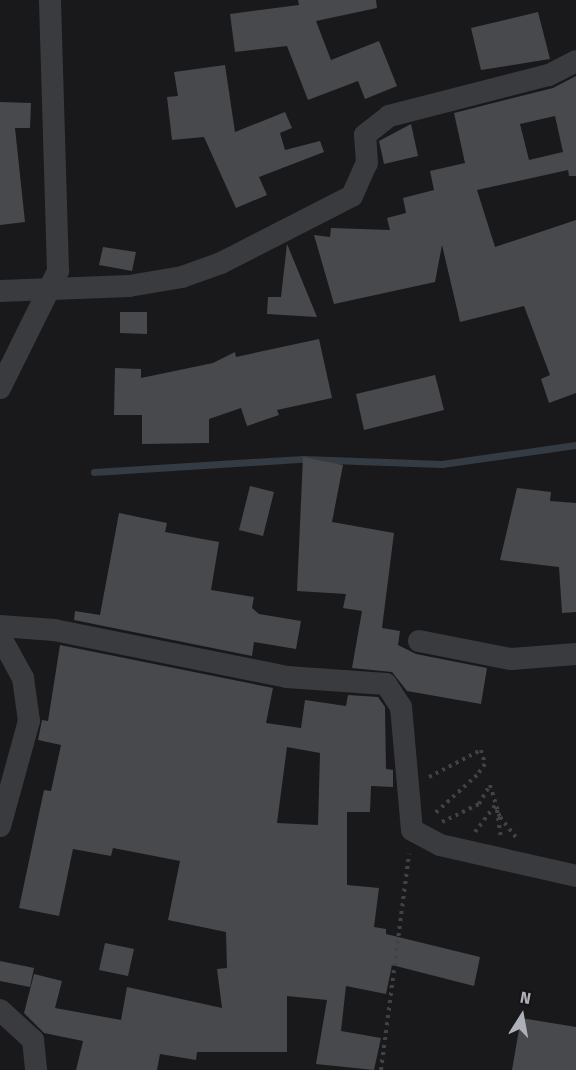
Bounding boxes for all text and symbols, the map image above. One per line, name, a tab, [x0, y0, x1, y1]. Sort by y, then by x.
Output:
north arrow	[492, 986, 552, 1046]
text: N	[519, 988, 533, 1008]

